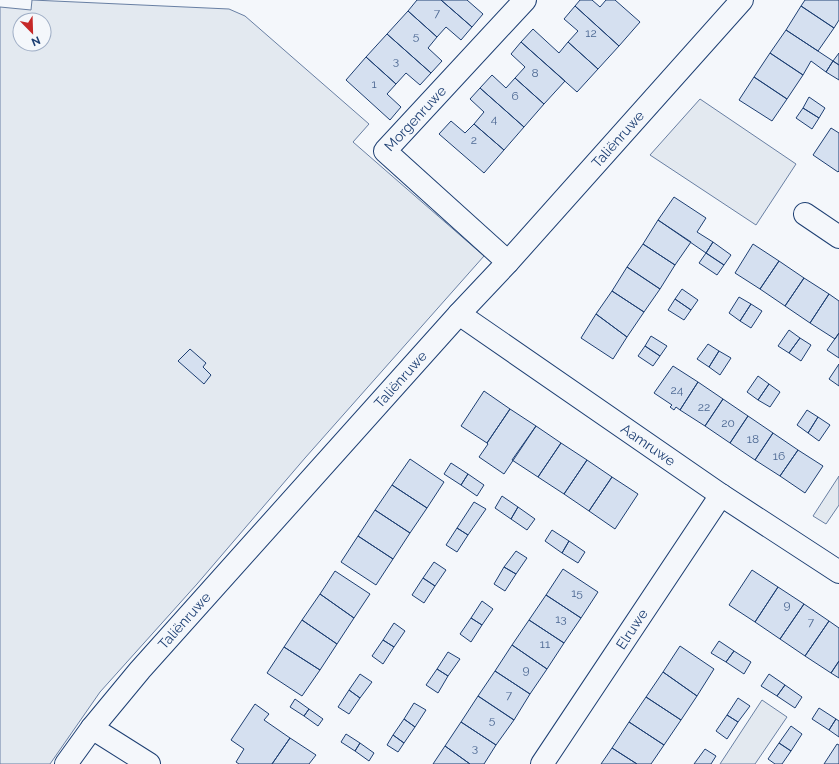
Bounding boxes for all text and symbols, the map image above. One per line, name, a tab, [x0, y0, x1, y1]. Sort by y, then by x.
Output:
house number: 7	[434, 6, 441, 20]
north arrow	[12, 12, 52, 52]
house number: 12	[585, 26, 597, 40]
house number: 5	[413, 29, 420, 43]
text: N	[29, 33, 42, 48]
house number: 3	[393, 54, 399, 68]
house number: 8	[531, 66, 539, 80]
house number: 1	[371, 77, 377, 91]
street label: Morgenruwe	[381, 83, 449, 154]
house number: 6	[511, 89, 519, 103]
street label: Taliënruwe	[588, 107, 647, 171]
house number: 4	[491, 112, 498, 126]
house number: 2	[471, 133, 477, 147]
street label: Taliënruwe	[371, 348, 430, 411]
house number: 24	[671, 383, 684, 397]
house number: 22	[698, 400, 710, 414]
house number: 20	[721, 416, 735, 430]
street label: Aamruwe	[618, 420, 678, 469]
house number: 18	[747, 432, 759, 446]
house number: 16	[773, 449, 785, 463]
house number: 15	[571, 586, 583, 600]
street label: Taliënruwe	[155, 589, 214, 652]
house number: 9	[783, 598, 791, 612]
street label: Elruwe	[613, 606, 651, 652]
house number: 13	[555, 612, 567, 626]
house number: 7	[808, 615, 815, 629]
house number: 11	[540, 637, 550, 651]
house number: 9	[522, 663, 530, 677]
house number: 7	[506, 688, 513, 702]
house number: 5	[489, 713, 496, 727]
house number: 3	[472, 741, 478, 755]

